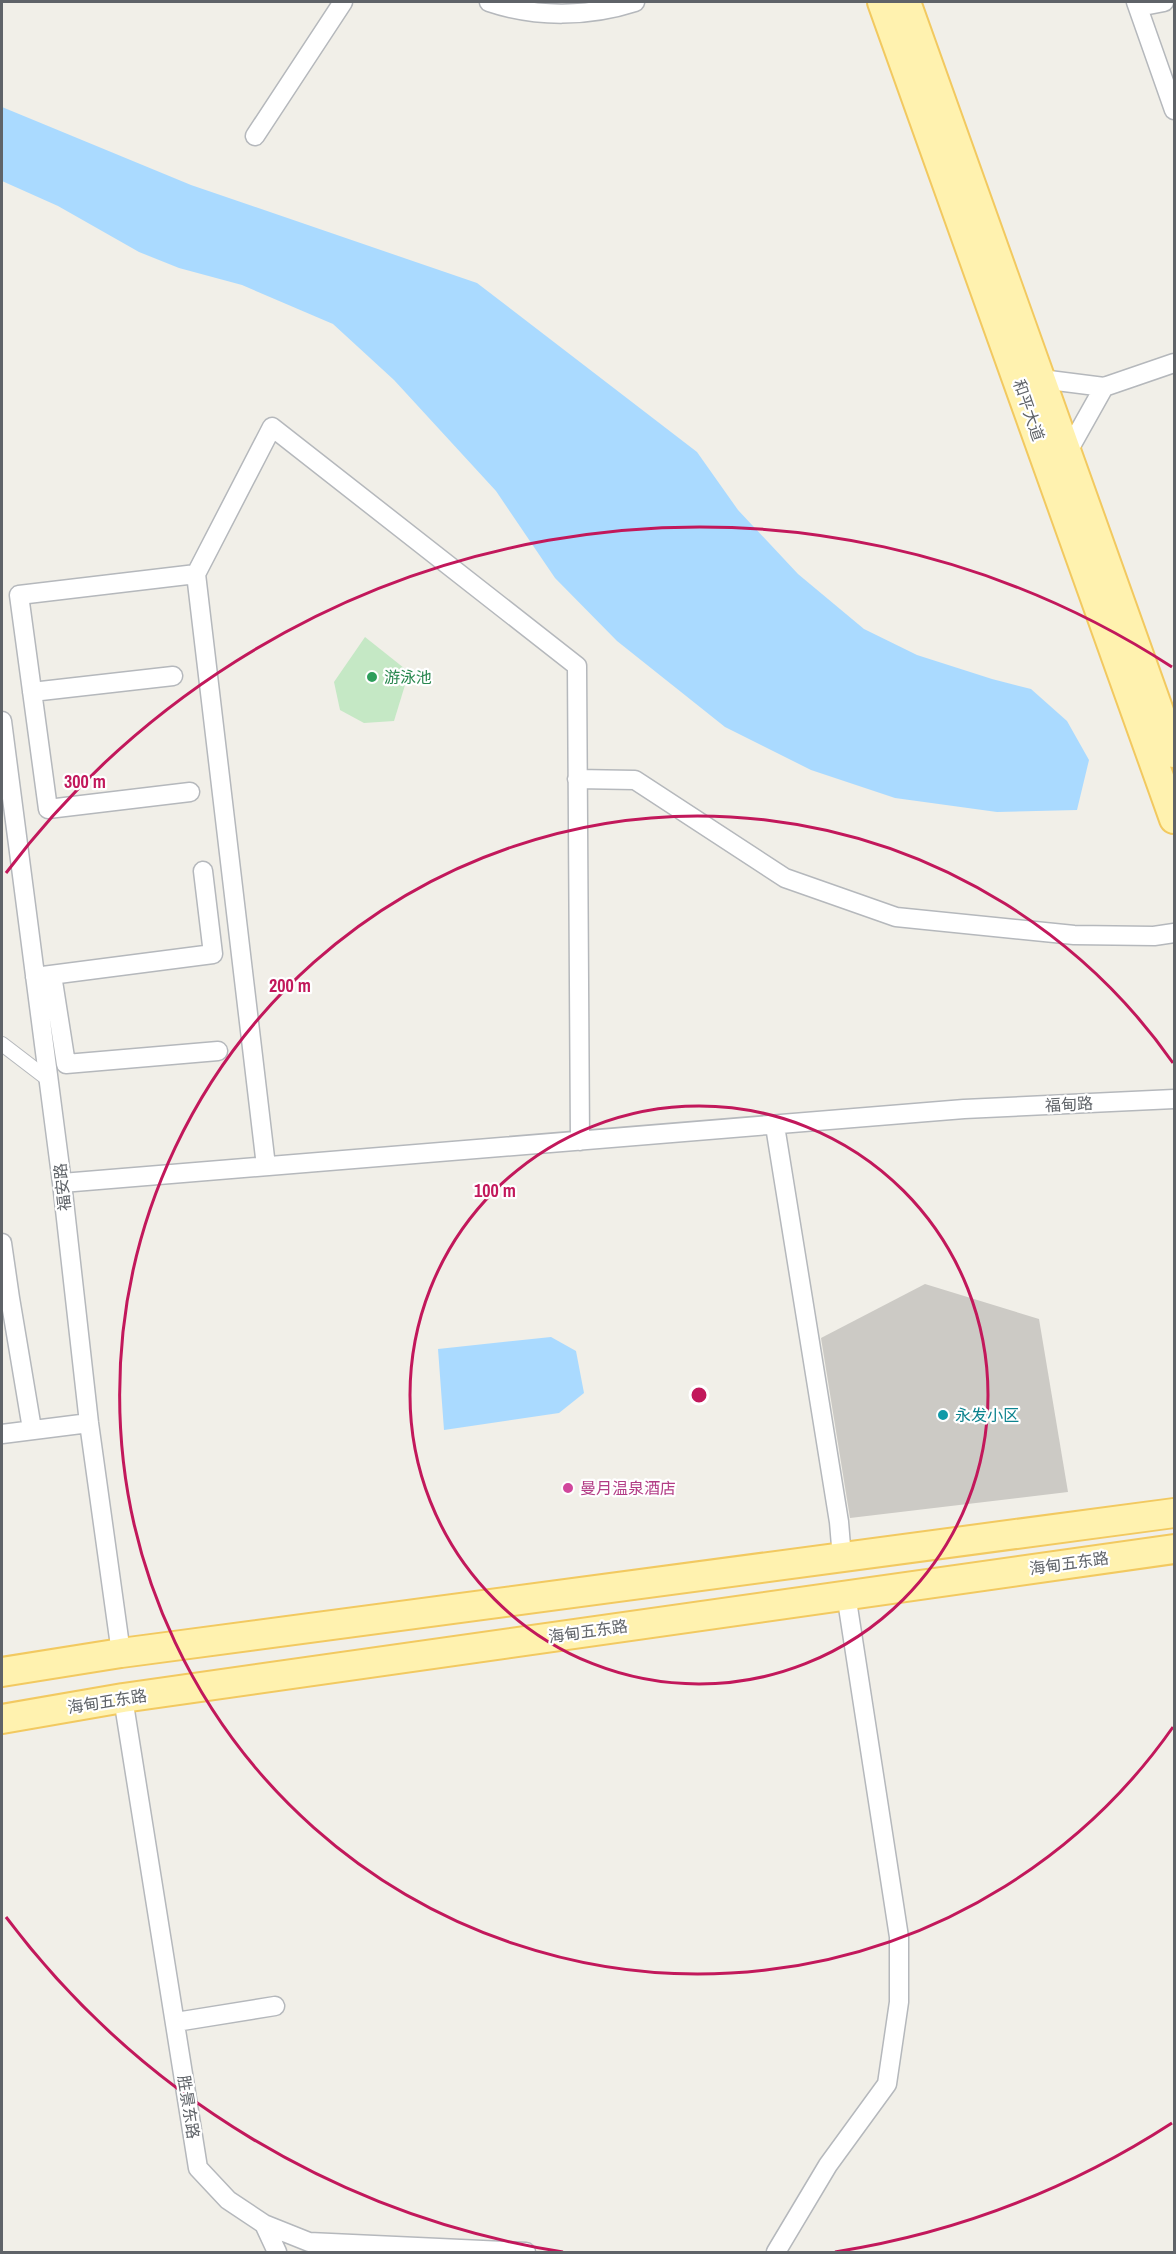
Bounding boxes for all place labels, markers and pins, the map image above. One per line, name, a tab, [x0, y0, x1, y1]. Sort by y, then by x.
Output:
place label: 游泳池	[384, 666, 432, 688]
marker: 游泳池	[365, 670, 379, 684]
centre of rings	[689, 1385, 709, 1405]
place label: 永发小区	[955, 1404, 1019, 1426]
marker: 永发小区	[936, 1408, 950, 1422]
place label: 曼月温泉酒店	[580, 1477, 676, 1499]
marker: 曼月温泉酒店	[561, 1481, 575, 1495]

